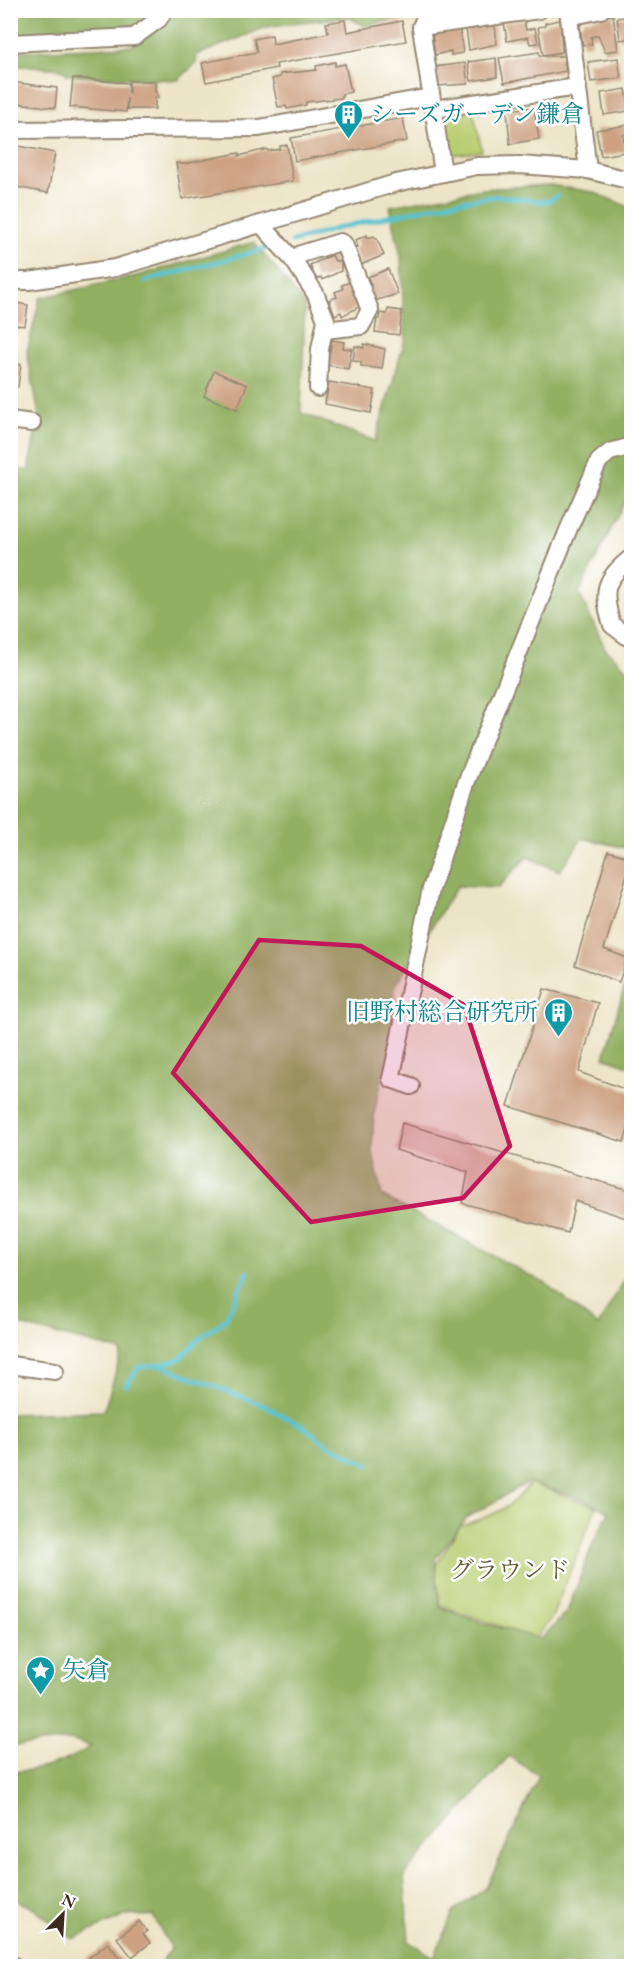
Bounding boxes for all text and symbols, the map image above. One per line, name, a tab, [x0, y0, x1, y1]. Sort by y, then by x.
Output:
building icon: シーズガーデン鎌倉	[333, 98, 365, 140]
place label: シーズガーデン鎌倉	[370, 98, 584, 129]
place label: 旧野村総合研究所	[346, 996, 538, 1027]
building icon: 旧野村総合研究所	[543, 996, 575, 1038]
park label: グラウンド	[450, 1554, 570, 1585]
place icon: 矢倉	[25, 1654, 57, 1696]
place label: 矢倉	[62, 1654, 110, 1685]
north arrow	[33, 1884, 93, 1944]
text: N	[59, 1889, 79, 1913]

